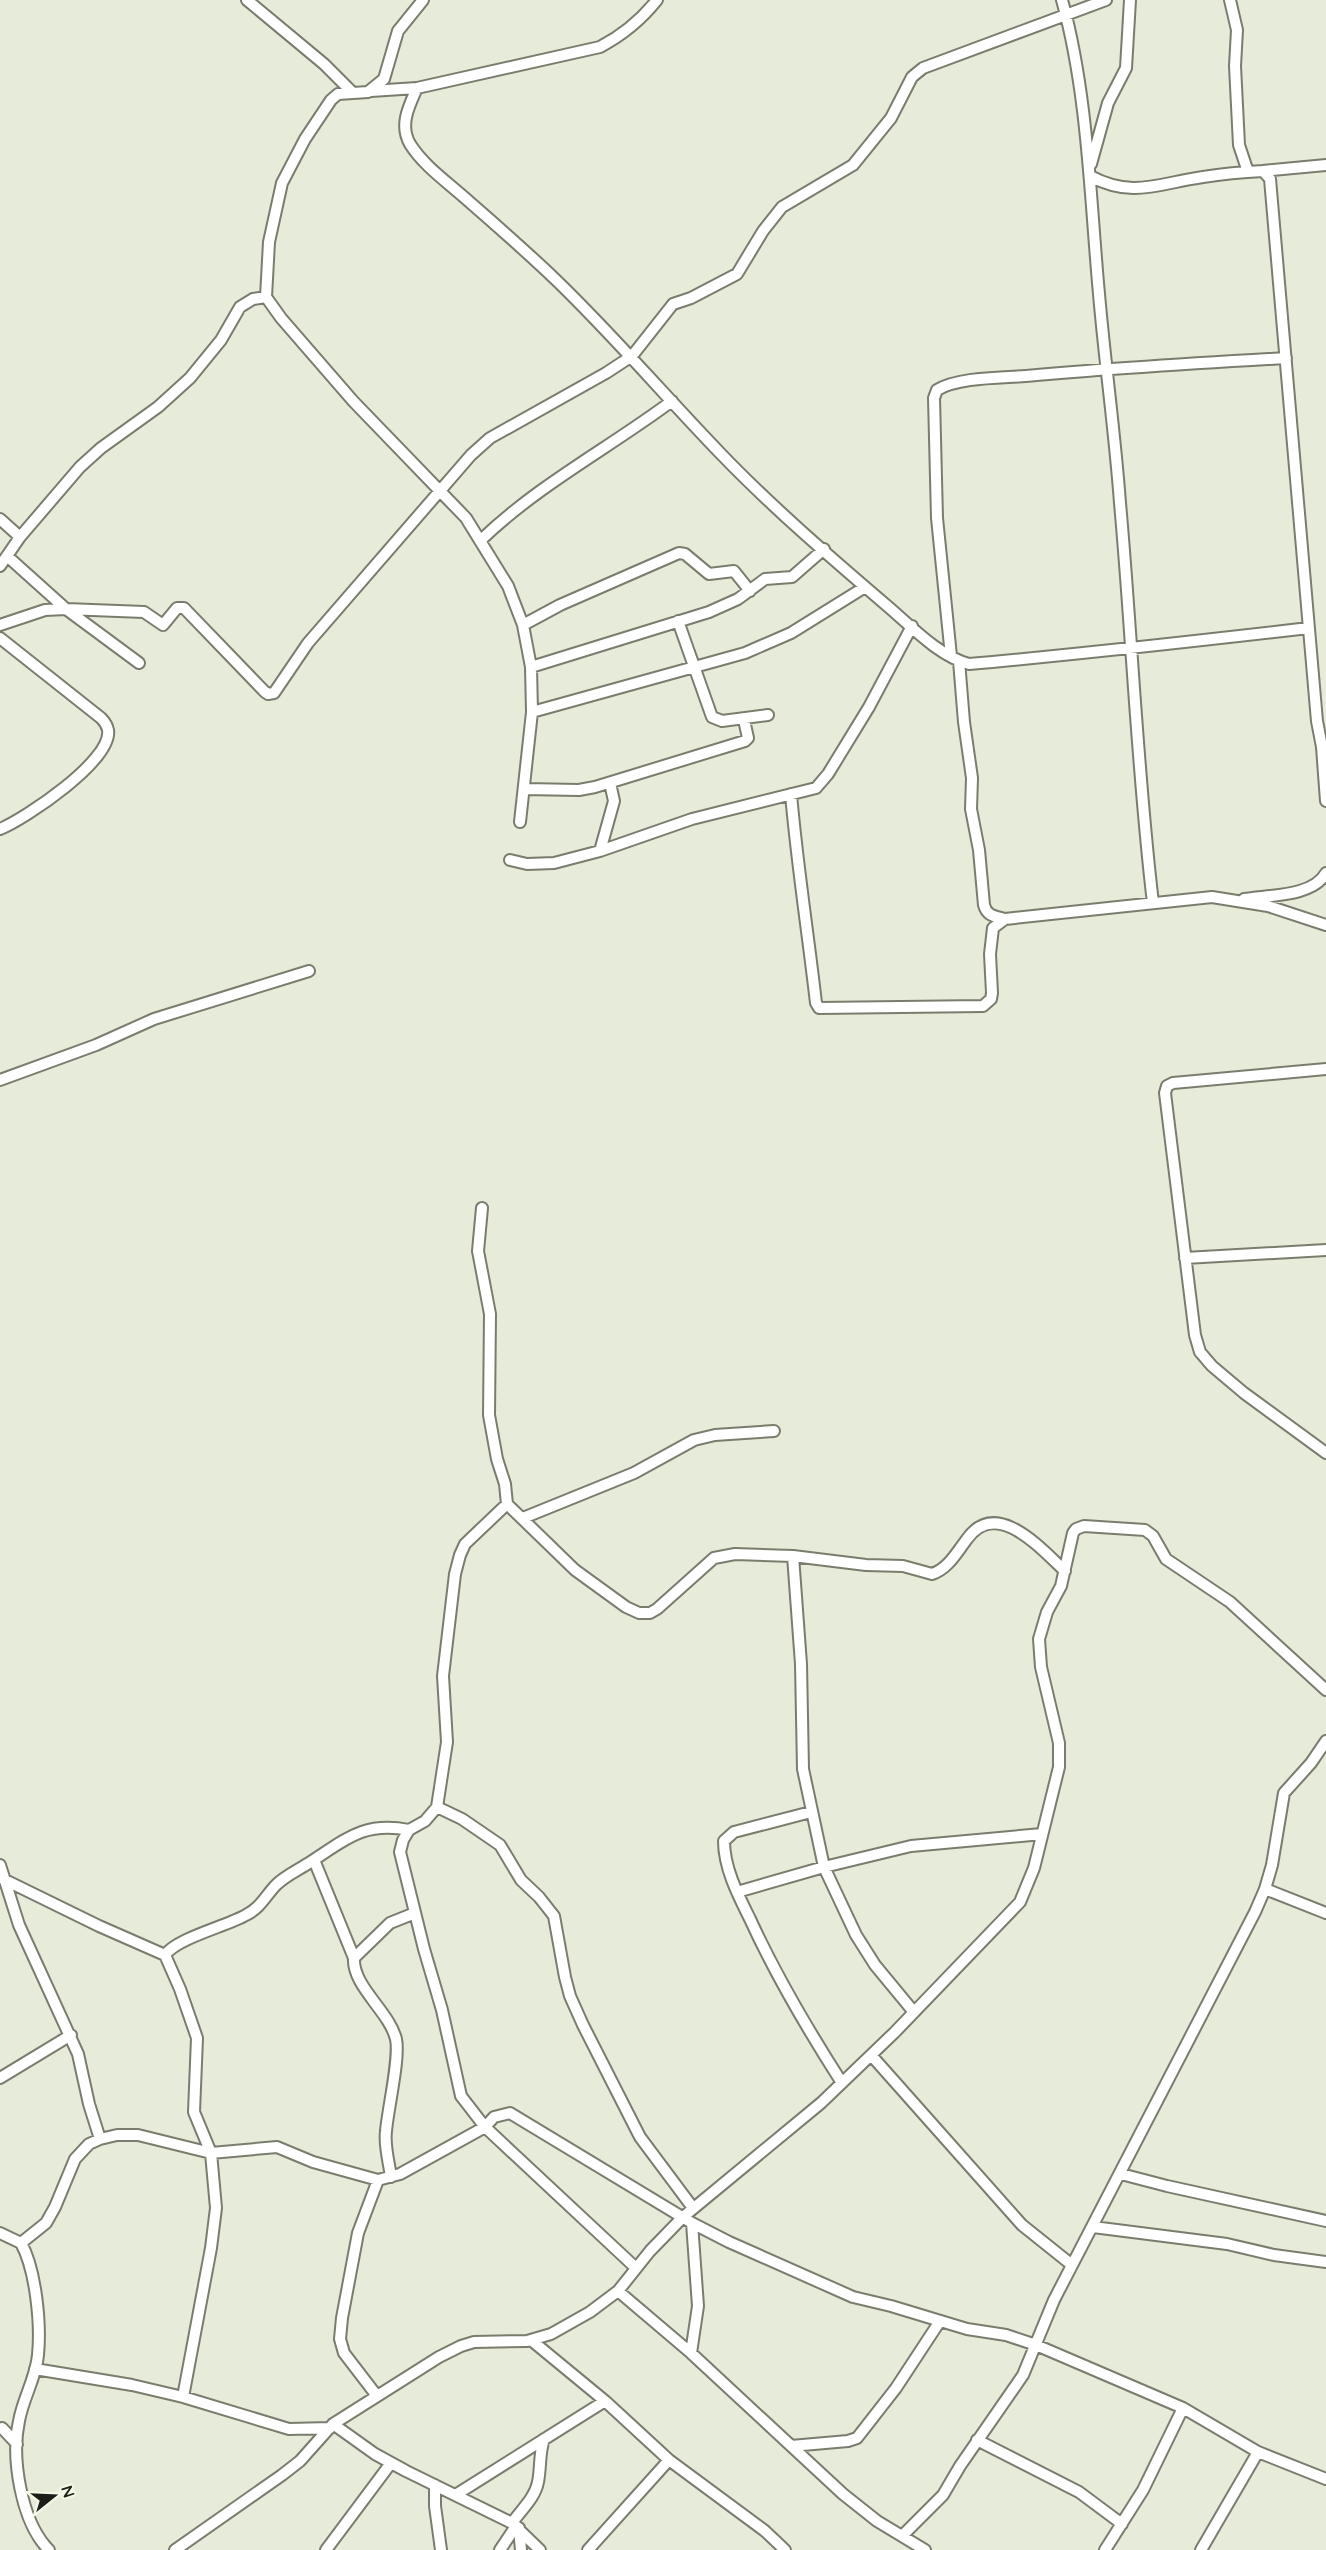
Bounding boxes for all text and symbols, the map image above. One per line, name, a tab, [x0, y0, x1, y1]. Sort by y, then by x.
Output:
north arrow	[24, 2466, 84, 2526]
text: N	[57, 2483, 80, 2500]

